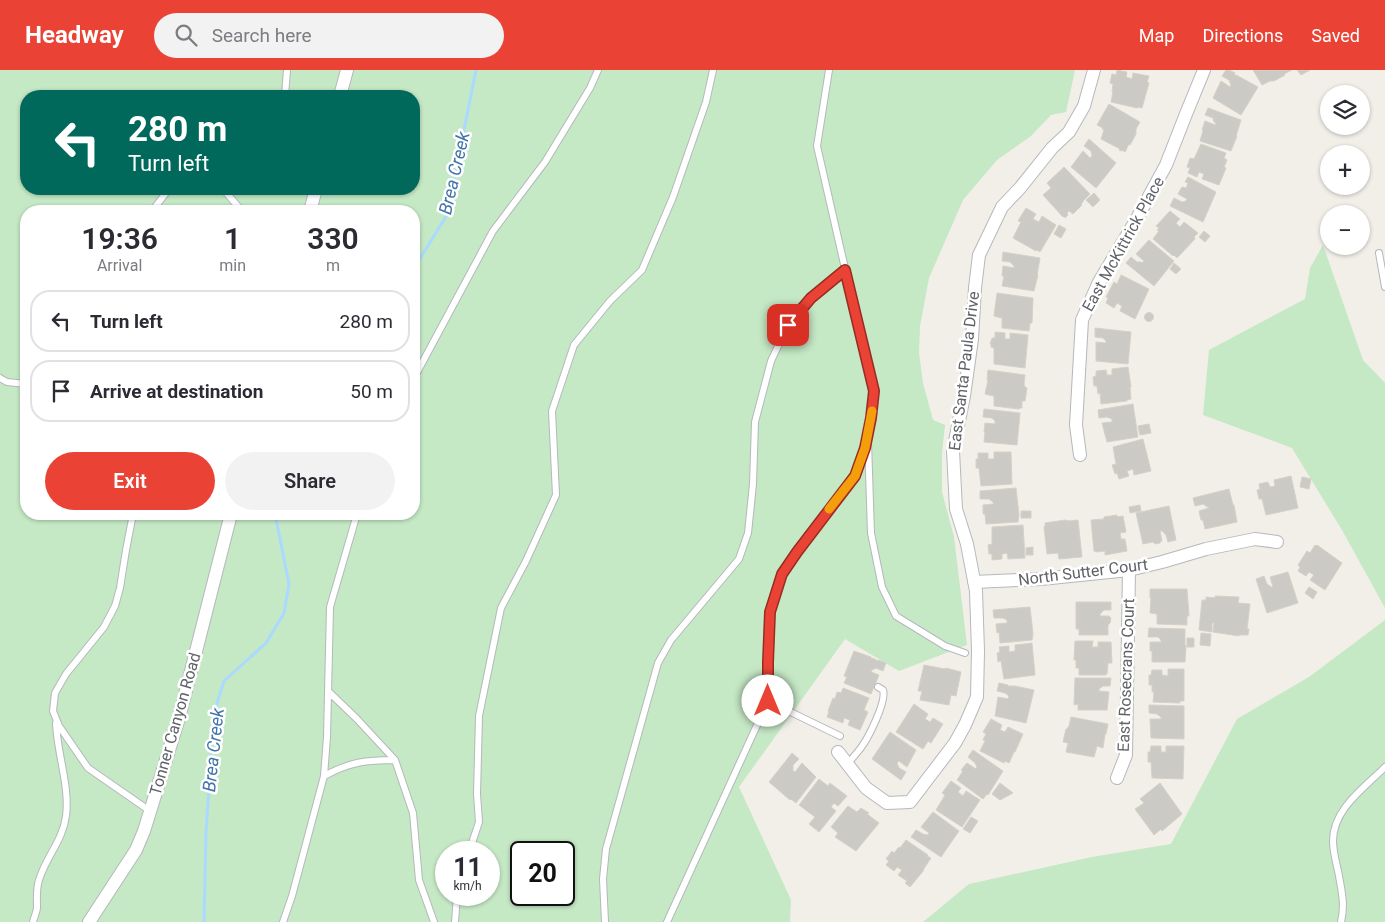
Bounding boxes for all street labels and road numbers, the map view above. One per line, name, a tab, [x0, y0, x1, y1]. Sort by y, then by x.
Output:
street label: East McKittrick Place	[1078, 173, 1168, 315]
street label: East Santa Paula Drive	[945, 290, 983, 452]
street label: North Sutter Court	[1017, 555, 1149, 589]
street label: East Rosecrans Court	[1114, 598, 1138, 752]
street label: Tonner Canyon Road	[146, 650, 204, 798]

